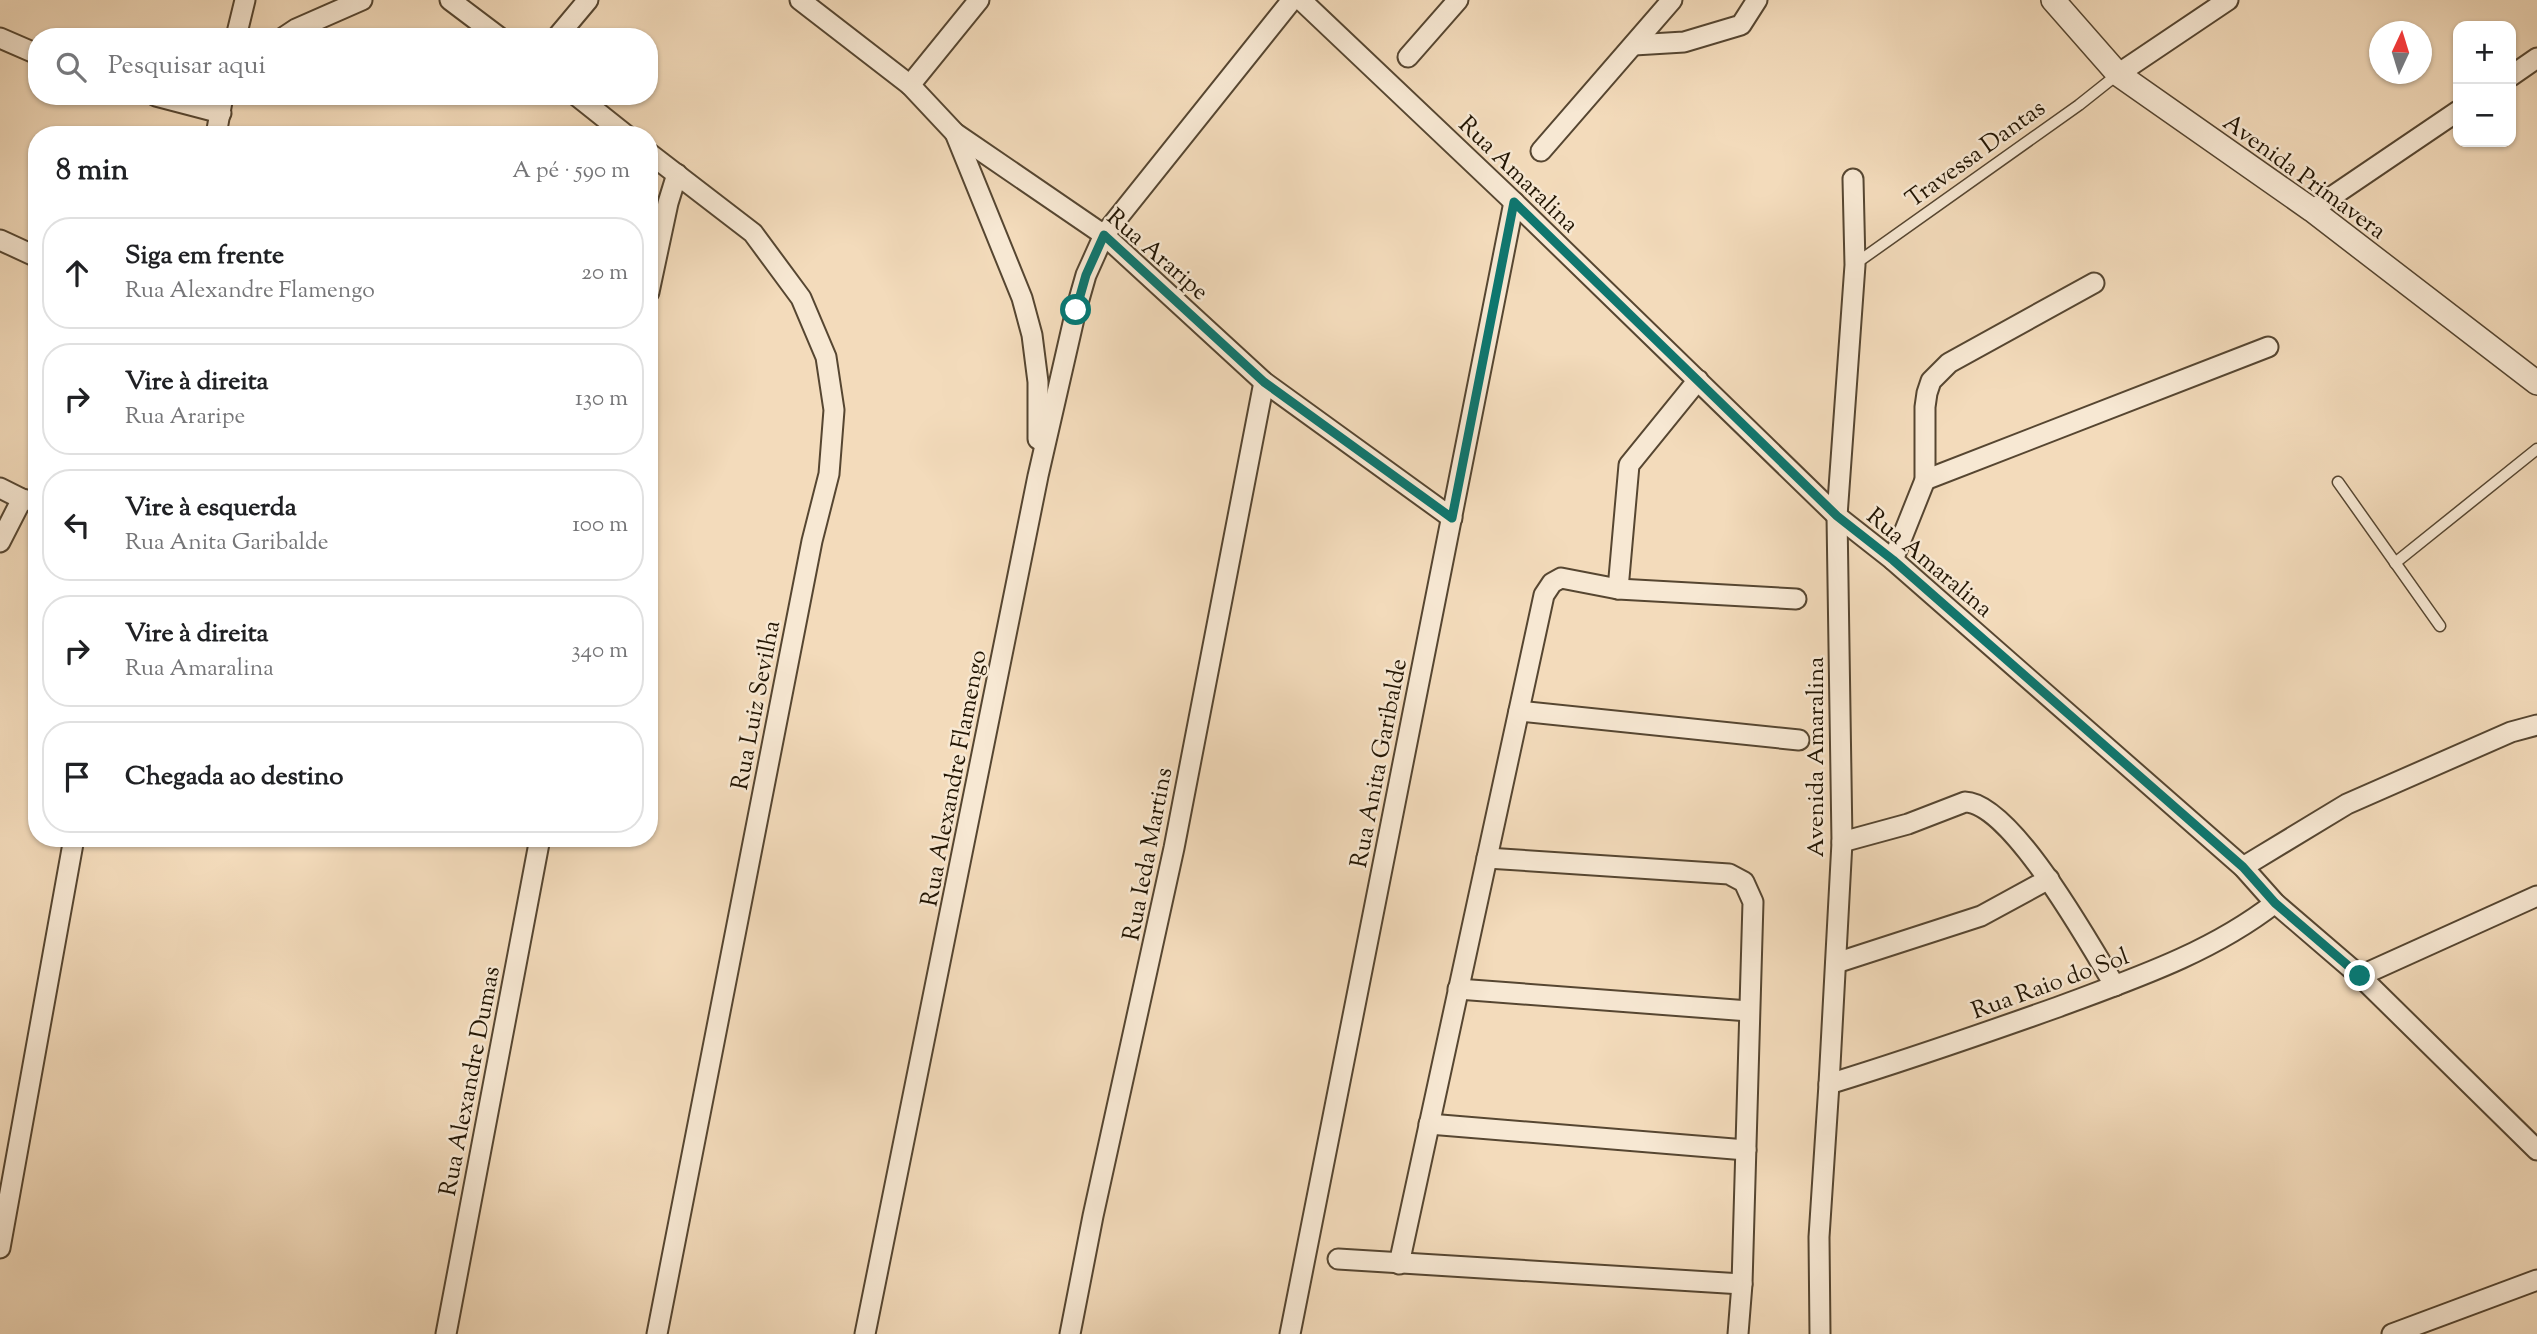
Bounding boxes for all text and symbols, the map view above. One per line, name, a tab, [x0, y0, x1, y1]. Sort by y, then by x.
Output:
north arrow	[2369, 21, 2432, 84]
map controls	[2453, 21, 2516, 147]
button: +	[2453, 21, 2516, 84]
search box	[28, 28, 658, 105]
icon: search	[52, 48, 90, 86]
text: Pesquisar aqui	[108, 48, 266, 85]
button: −	[2453, 84, 2516, 147]
street label: Travessa Dantas	[1899, 92, 2053, 217]
street label: Avenida Primavera	[2215, 107, 2393, 249]
street label: Rua Amaralina	[1450, 109, 1585, 242]
text: 8 min	[56, 150, 128, 193]
text: A pé · 590 m	[512, 155, 630, 188]
street label: Rua Araripe	[1098, 202, 1215, 310]
text: Siga em frente	[125, 238, 284, 275]
icon: ahead	[58, 254, 96, 292]
text: 20 m	[581, 257, 628, 290]
text: Rua Alexandre Flamengo	[125, 275, 375, 308]
route start	[1060, 294, 1091, 325]
text: Vire à direita	[125, 364, 269, 401]
icon: right	[58, 380, 96, 418]
text: 130 m	[575, 383, 628, 416]
text: Rua Araripe	[125, 401, 245, 434]
text: Vire à esquerda	[125, 490, 297, 527]
street label: Rua Amaralina	[1858, 501, 1999, 627]
icon: left	[58, 506, 96, 544]
text: 100 m	[572, 509, 628, 542]
text: Rua Anita Garibalde	[125, 527, 329, 560]
text: Vire à direita	[125, 616, 269, 653]
street label: Rua Luiz Sevilha	[724, 618, 790, 793]
icon: right	[58, 632, 96, 670]
text: 340 m	[571, 635, 628, 668]
street label: Rua Alexandre Flamengo	[913, 647, 997, 910]
text: Rua Amaralina	[125, 653, 274, 686]
street label: Rua Anita Garibalde	[1343, 656, 1417, 871]
street label: Avenida Amaralina	[1800, 657, 1834, 857]
icon: arrive	[58, 758, 96, 796]
text: Chegada ao destino	[125, 759, 343, 796]
street label: Rua Ieda Martins	[1116, 765, 1182, 944]
street label: Rua Raio do Sol	[1967, 941, 2134, 1029]
route end	[2344, 960, 2375, 991]
street label: Rua Alexandre Dumas	[432, 964, 510, 1199]

